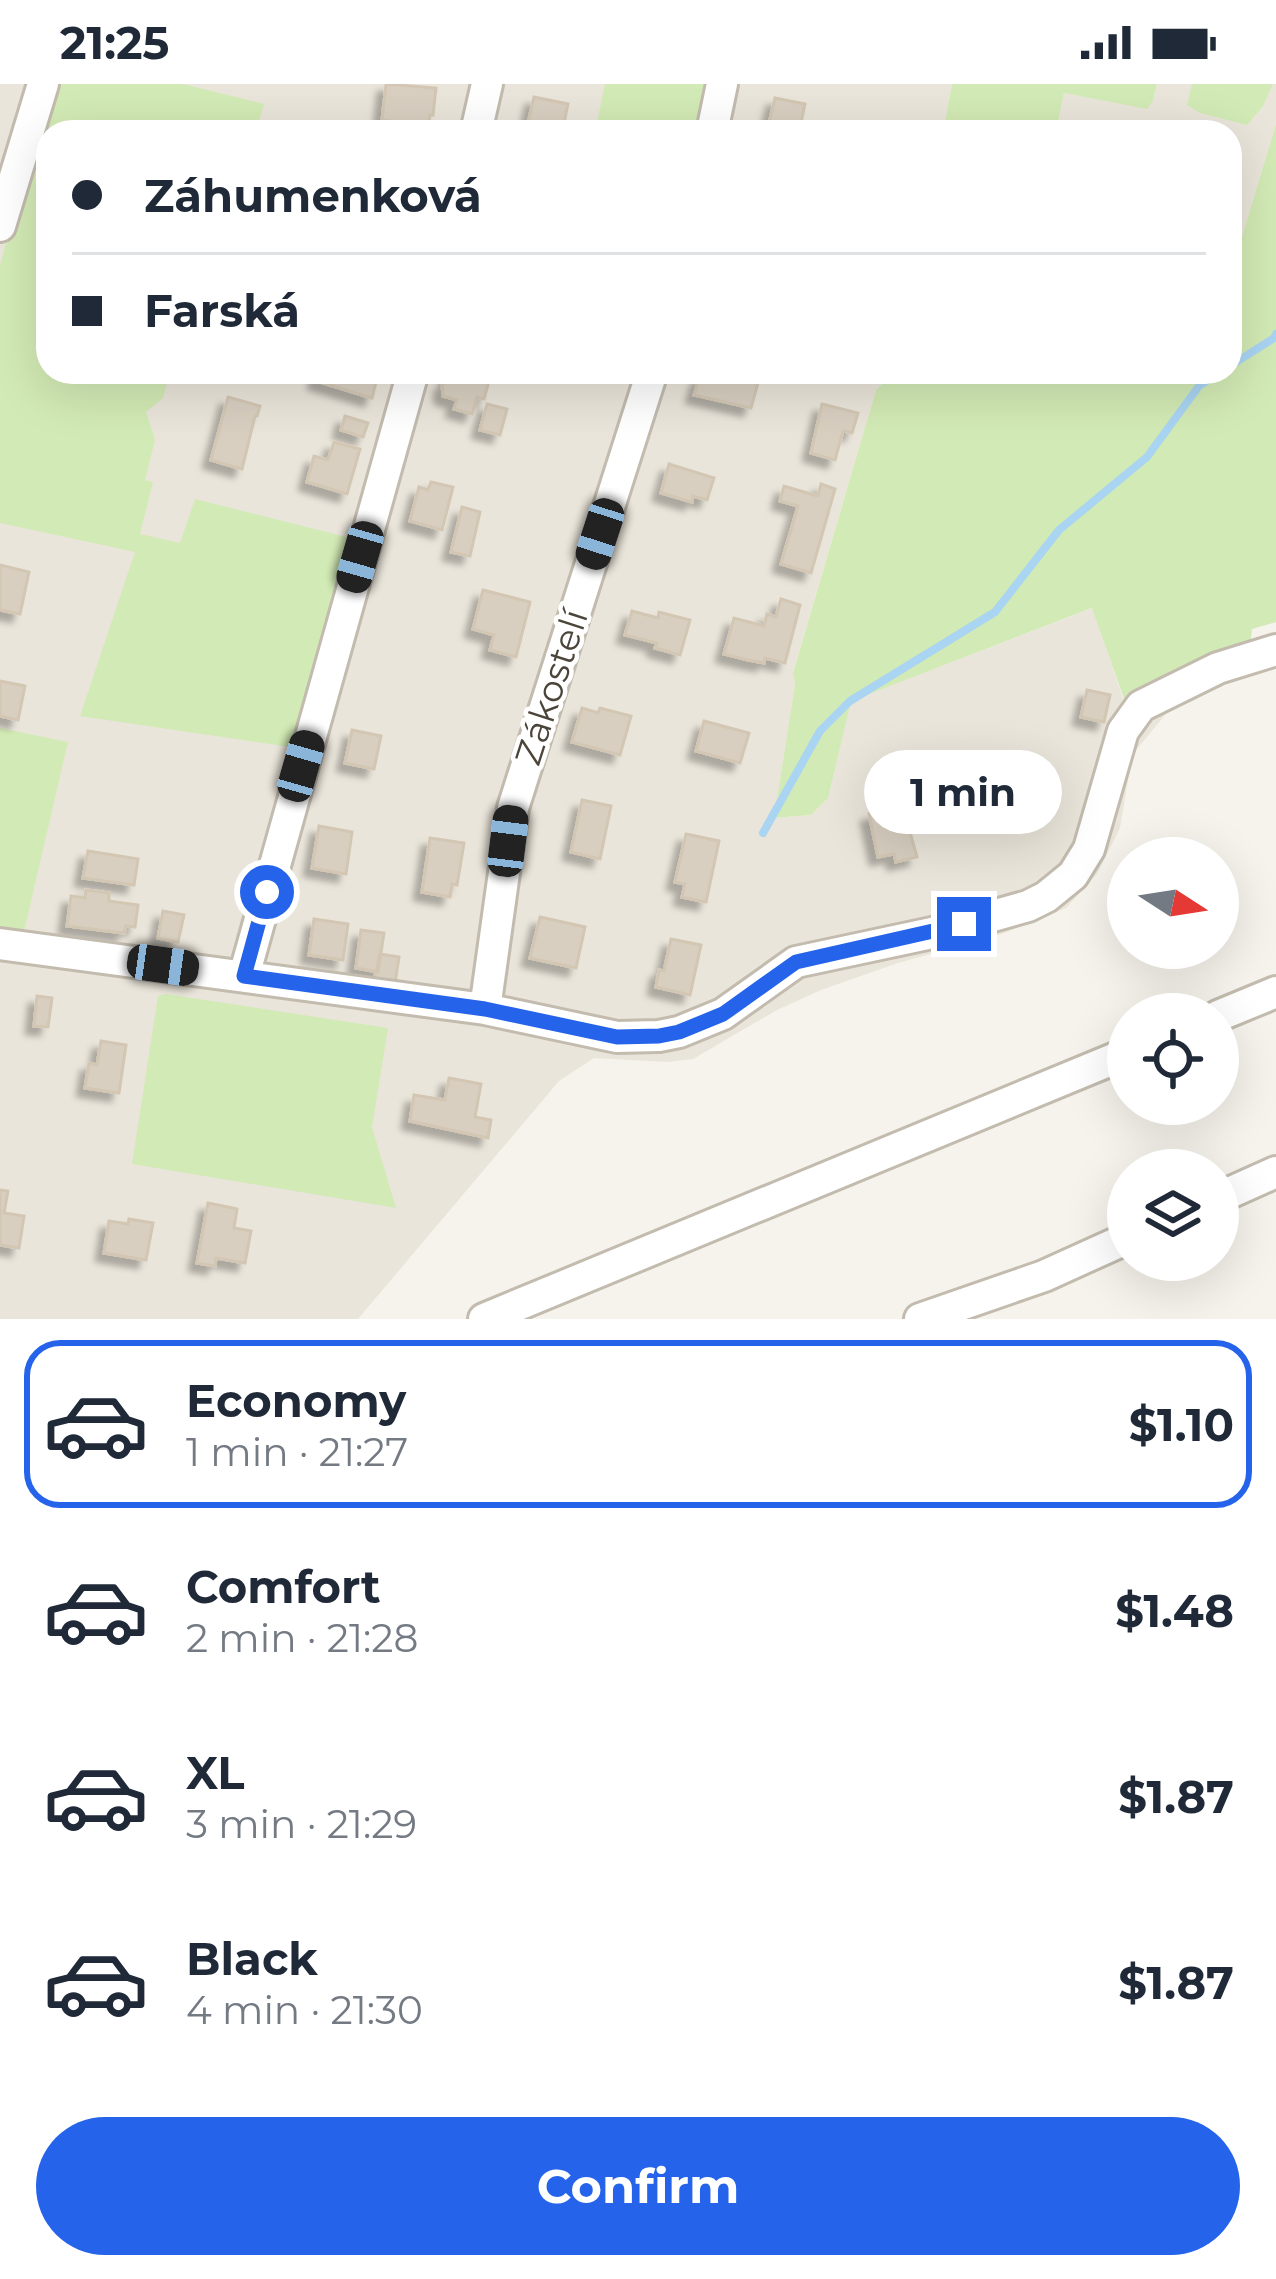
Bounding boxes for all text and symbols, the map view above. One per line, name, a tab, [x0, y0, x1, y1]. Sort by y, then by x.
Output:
text: 21:25	[60, 15, 169, 70]
text: Záhumenková	[144, 168, 482, 223]
text: Farská	[144, 283, 300, 338]
car	[572, 494, 628, 574]
car	[333, 517, 387, 597]
street label: Zákostelí	[505, 603, 597, 770]
car	[274, 726, 328, 806]
callout: 1 min	[865, 750, 1063, 834]
text: 1 min	[910, 768, 1016, 816]
car	[486, 803, 530, 879]
north arrow	[1107, 837, 1239, 969]
map controls	[1107, 837, 1239, 1281]
route start	[240, 865, 294, 919]
route end	[937, 897, 991, 951]
car	[125, 942, 201, 988]
button: locate	[1107, 993, 1239, 1125]
button: layers	[1107, 1149, 1239, 1281]
icon: car	[42, 1370, 150, 1478]
text: Economy	[186, 1373, 406, 1428]
text: $1.10	[1129, 1397, 1234, 1452]
text: 1 min · 21:27	[186, 1428, 408, 1476]
icon: car	[42, 1556, 150, 1664]
text: Comfort	[186, 1559, 381, 1614]
text: $1.48	[1115, 1583, 1234, 1638]
text: 2 min · 21:28	[186, 1614, 418, 1662]
icon: car	[42, 1742, 150, 1850]
text: XL	[186, 1745, 244, 1800]
text: $1.87	[1118, 1769, 1234, 1824]
text: 3 min · 21:29	[186, 1800, 417, 1848]
icon: car	[42, 1928, 150, 2036]
text: Black	[186, 1931, 318, 1986]
text: $1.87	[1118, 1955, 1234, 2010]
text: 4 min · 21:30	[186, 1986, 423, 2034]
button: Confirm	[36, 2117, 1240, 2255]

